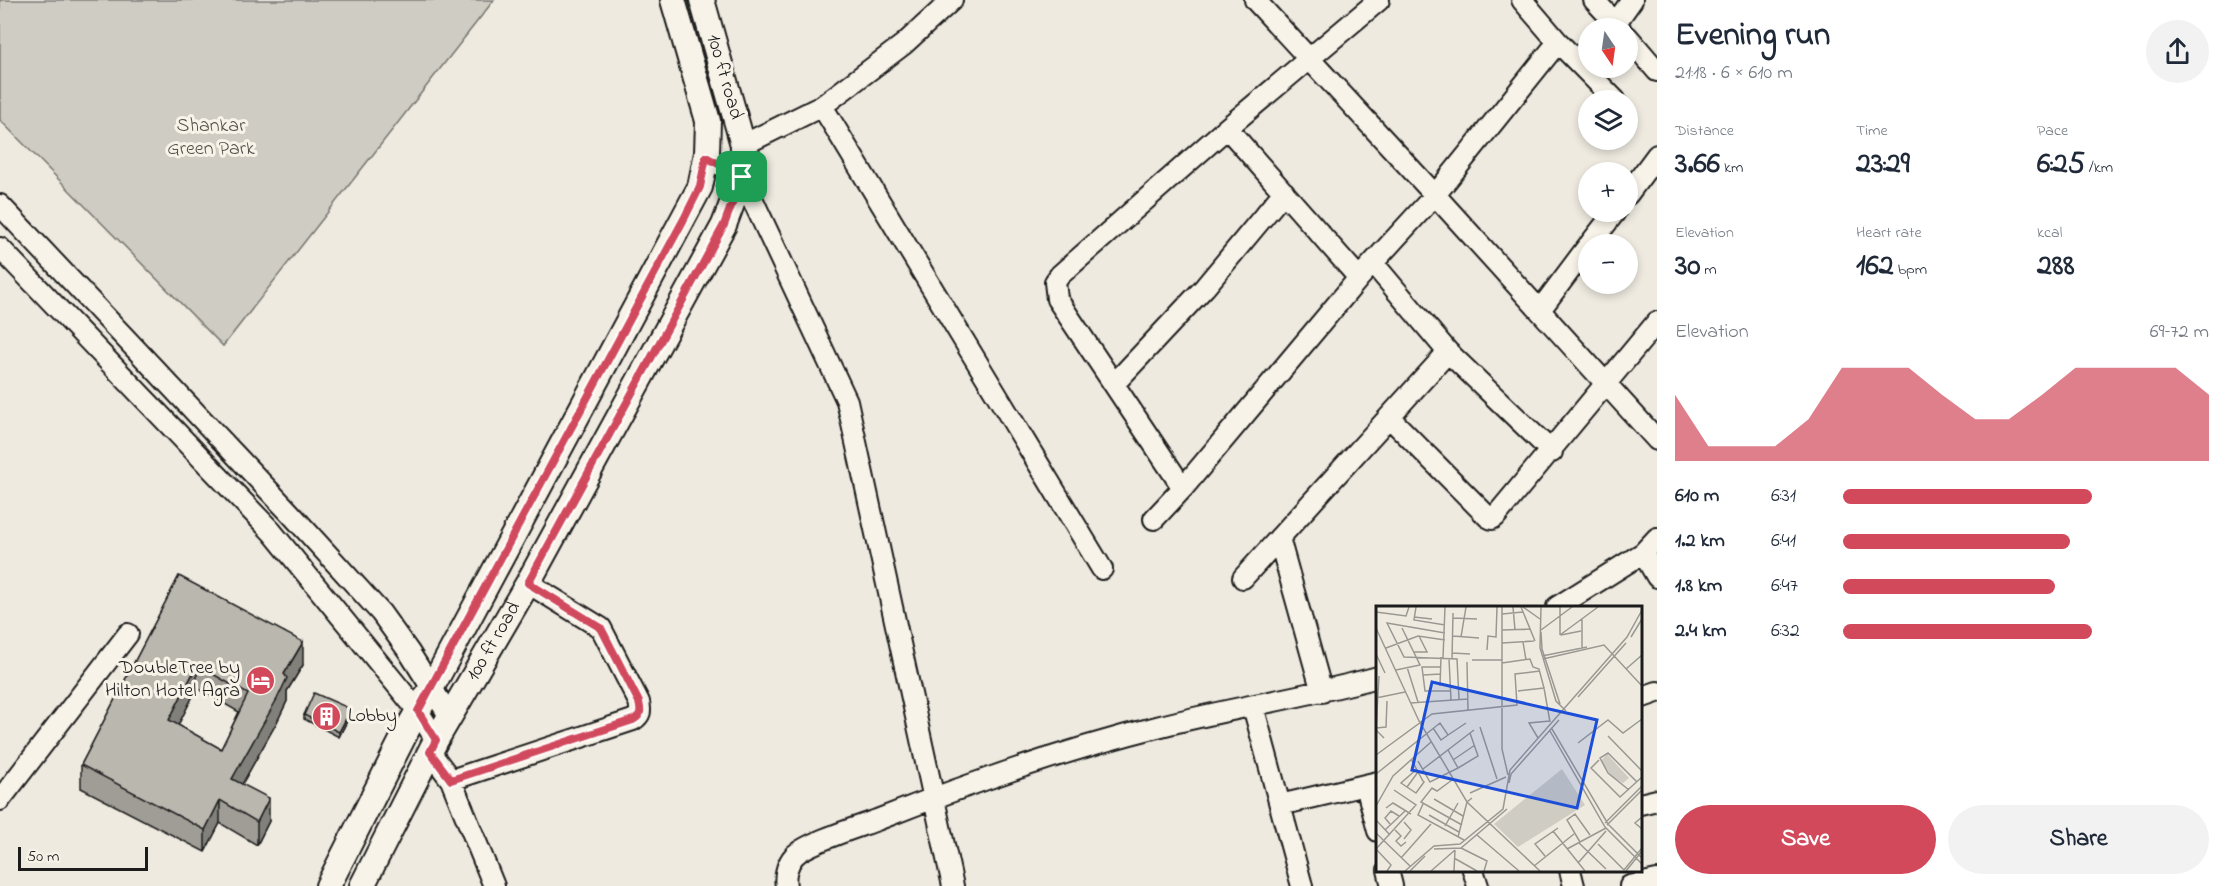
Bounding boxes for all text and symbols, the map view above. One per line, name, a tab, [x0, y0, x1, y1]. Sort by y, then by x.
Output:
text: Evening run	[1675, 12, 1830, 60]
north arrow	[1578, 18, 1638, 78]
map controls	[1578, 18, 1638, 294]
button: share	[2146, 20, 2209, 83]
street label: 100 ft road	[698, 31, 750, 123]
text: 21:18 · 6 × 610 m	[1675, 59, 1793, 88]
button: layers	[1578, 90, 1638, 150]
park label: Shankar Green Park	[167, 112, 255, 164]
text: Distance	[1675, 119, 1734, 143]
text: Time	[1856, 119, 1888, 143]
text: Pace	[2037, 119, 2068, 143]
text: 3.66	[1675, 143, 1720, 187]
text: 23:29	[1856, 143, 1910, 187]
text: 6:25	[2037, 143, 2085, 187]
pin	[716, 151, 767, 202]
text: km	[1720, 156, 1743, 180]
text: /km	[2085, 156, 2113, 180]
icon: arrive	[725, 160, 758, 193]
button: +	[1578, 162, 1638, 222]
text: Elevation	[1675, 221, 1734, 245]
text: Heart rate	[1856, 221, 1922, 245]
text: kcal	[2037, 221, 2062, 245]
button: −	[1578, 234, 1638, 294]
text: 30	[1675, 245, 1700, 289]
text: 162	[1856, 245, 1894, 289]
text: 288	[2037, 245, 2074, 289]
text: m	[1700, 258, 1717, 282]
text: bpm	[1894, 258, 1927, 282]
text: Elevation	[1675, 318, 1749, 347]
text: 69–72 m	[2150, 318, 2209, 347]
text: 610 m	[1675, 482, 1719, 511]
text: 6:31	[1771, 482, 1796, 511]
text: 1.2 km	[1675, 527, 1725, 556]
text: 6:41	[1771, 527, 1796, 556]
text: 1.8 km	[1675, 572, 1722, 601]
text: 6:47	[1771, 572, 1798, 601]
street label: 100 ft road	[459, 596, 528, 686]
inset map	[1376, 606, 1642, 871]
text: 2.4 km	[1675, 617, 1727, 646]
text: 6:32	[1771, 617, 1800, 646]
place label: DoubleTree by Hilton Hotel Agra	[105, 654, 240, 707]
hotel icon: DoubleTree by Hilton Hotel Agra	[245, 664, 277, 696]
building icon: Lobby	[311, 700, 343, 732]
place label: Lobby	[348, 702, 397, 731]
button: Save	[1675, 805, 1936, 874]
button: Share	[1948, 805, 2209, 874]
scale bar	[18, 844, 148, 872]
text: 50 m	[27, 845, 59, 869]

